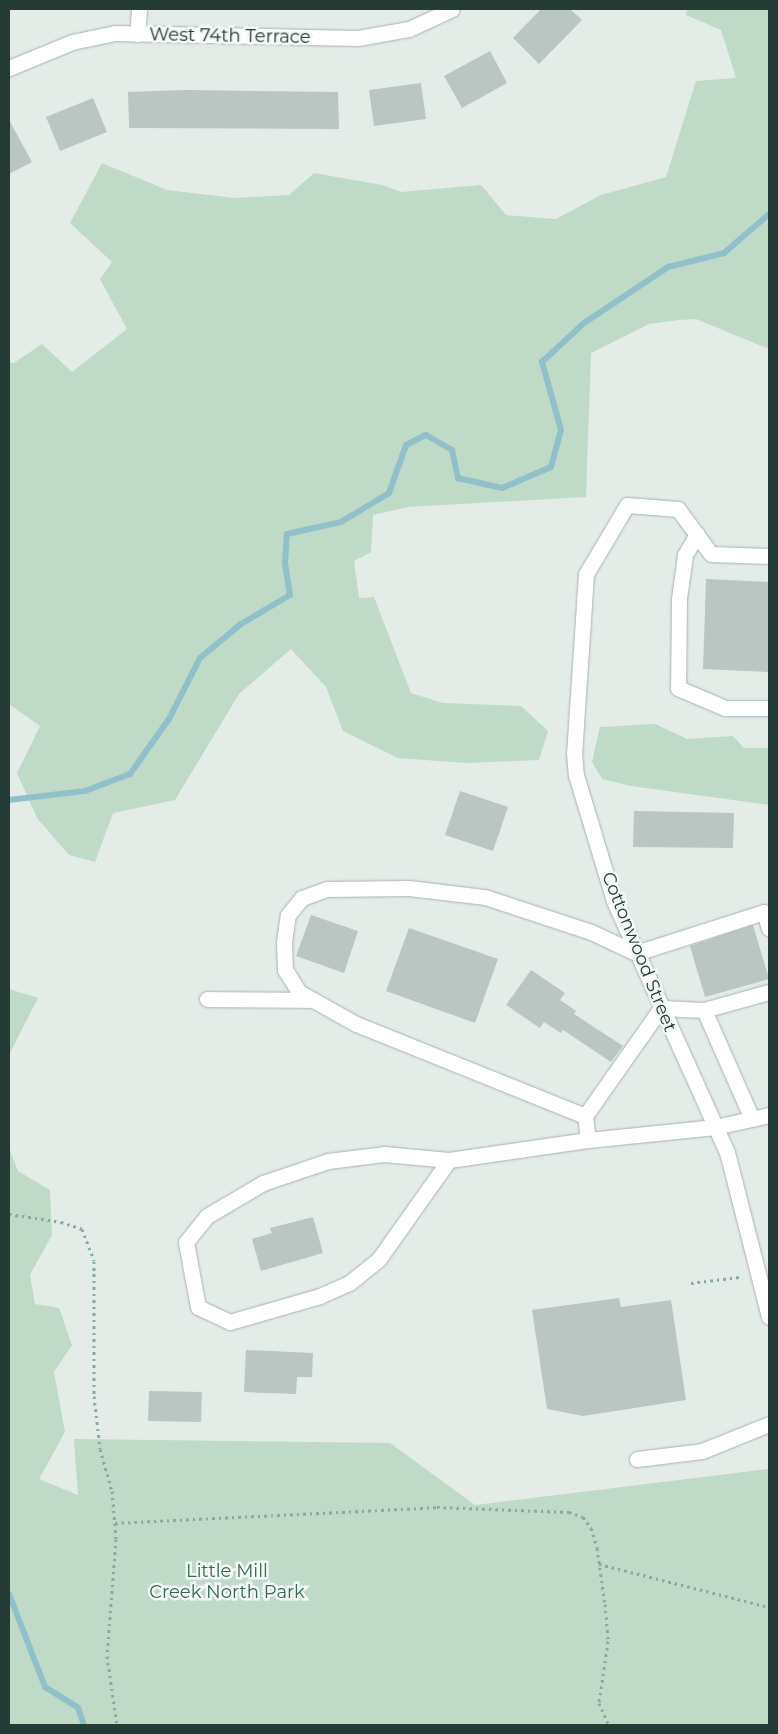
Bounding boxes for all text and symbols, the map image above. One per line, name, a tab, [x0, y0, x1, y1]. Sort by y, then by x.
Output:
street label: West 74th Terrace	[149, 24, 311, 48]
street label: Cottonwood Street	[597, 869, 681, 1035]
park label: Little Mill Creek North Park	[149, 1561, 305, 1604]

